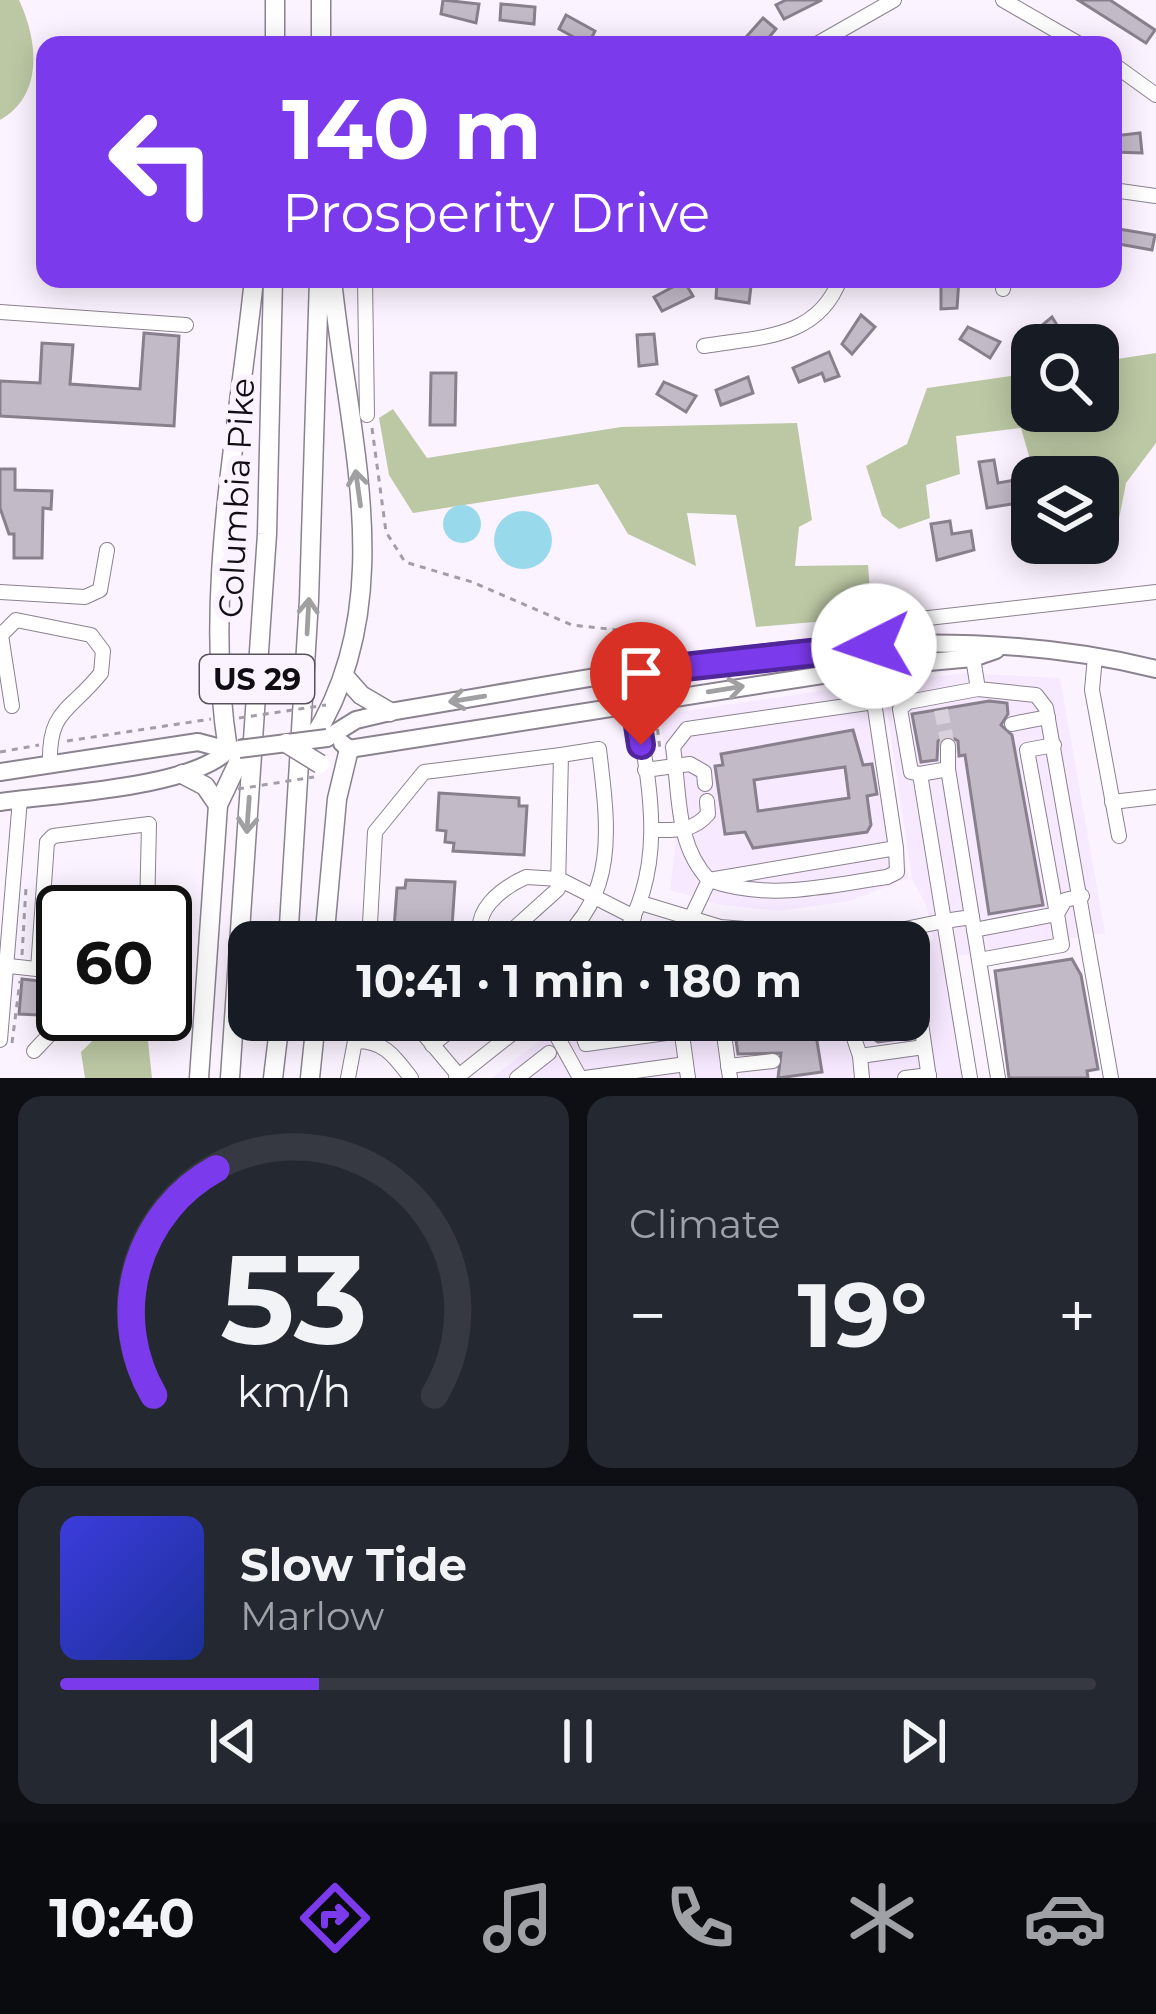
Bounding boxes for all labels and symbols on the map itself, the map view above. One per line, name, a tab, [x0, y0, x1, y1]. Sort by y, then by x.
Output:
street label: Columbia Pike	[210, 377, 262, 619]
one-way arrow	[346, 469, 369, 508]
position arrow	[811, 583, 937, 709]
one-way arrow	[297, 597, 320, 636]
pin	[590, 622, 692, 745]
road number: US 29	[200, 655, 314, 703]
one-way arrow	[706, 677, 745, 700]
one-way arrow	[449, 688, 488, 711]
one-way arrow	[236, 795, 259, 834]
speed limit sign: 60	[36, 885, 192, 1041]

